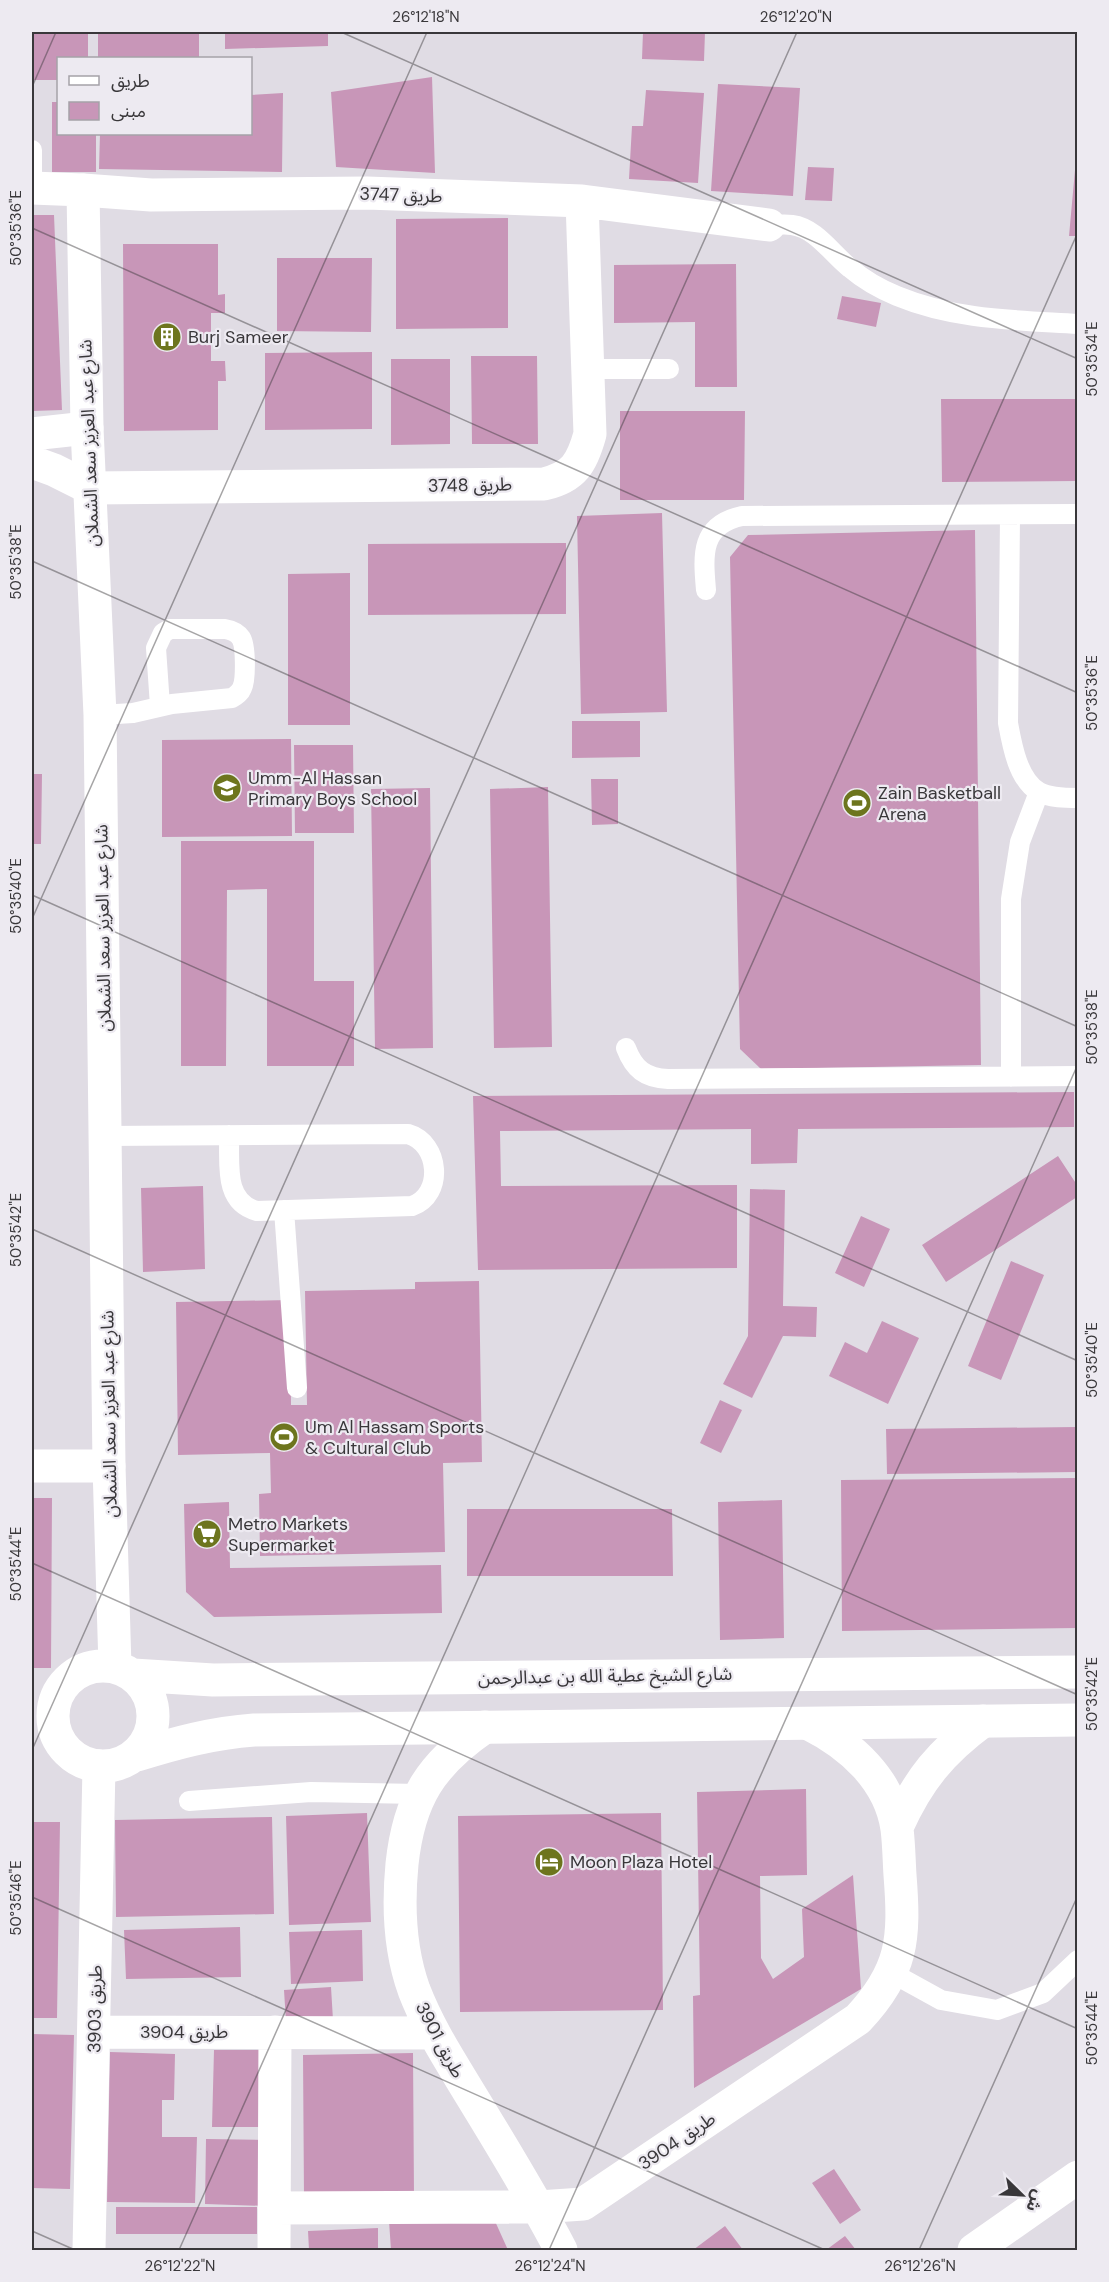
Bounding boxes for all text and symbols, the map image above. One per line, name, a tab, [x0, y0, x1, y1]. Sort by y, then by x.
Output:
text: 26°12'18"N	[392, 7, 460, 27]
text: 26°12'20"N	[760, 7, 832, 27]
legend	[57, 57, 252, 135]
text: طريق	[111, 69, 150, 93]
text: مبنى	[111, 99, 146, 123]
street label: طريق 3747	[359, 182, 443, 208]
text: 50°35'36"E	[6, 190, 26, 266]
building icon: Burj Sameer	[151, 321, 183, 353]
text: 50°35'34"E	[1082, 321, 1102, 397]
place label: Burj Sameer	[188, 325, 289, 349]
street label: شارع عبد العزيز سعد الشملان	[73, 339, 107, 547]
street label: طريق 3748	[428, 472, 512, 498]
text: 50°35'38"E	[6, 524, 26, 600]
text: 50°35'36"E	[1082, 655, 1102, 731]
place label: Umm-Al Hassan Primary Boys School	[248, 766, 417, 811]
school or university icon: Umm-Al Hassan Primary Boys School	[211, 772, 243, 804]
place label: Zain Basketball Arena	[878, 781, 1001, 826]
sports icon: Zain Basketball Arena	[841, 787, 873, 819]
street label: شارع عبد العزيز سعد الشملان	[89, 824, 119, 1032]
text: 50°35'40"E	[6, 858, 26, 934]
text: 50°35'38"E	[1082, 989, 1102, 1065]
text: 50°35'42"E	[6, 1193, 26, 1267]
street label: شارع عبد العزيز سعد الشملان	[95, 1310, 125, 1518]
text: 50°35'40"E	[1082, 1322, 1102, 1398]
place label: Um Al Hassam Sports & Cultural Club	[305, 1415, 484, 1460]
sports icon: Um Al Hassam Sports & Cultural Club	[268, 1421, 300, 1453]
place label: Metro Markets Supermarket	[228, 1512, 348, 1557]
supermarket icon: Metro Markets Supermarket	[191, 1518, 223, 1550]
text: 50°35'44"E	[6, 1527, 26, 1601]
text: 50°35'42"E	[1082, 1657, 1102, 1731]
street label: شارع الشيخ عطية الله بن عبدالرحمن	[478, 1662, 732, 1692]
hotel icon: Moon Plaza Hotel	[533, 1846, 565, 1878]
place label: Moon Plaza Hotel	[570, 1850, 712, 1874]
text: 50°35'46"E	[6, 1860, 26, 1936]
street label: طريق 3903	[82, 1965, 108, 2053]
text: 50°35'44"E	[1082, 1991, 1102, 2065]
street label: طريق 3901	[410, 1998, 470, 2082]
street label: طريق 3904	[140, 2020, 228, 2044]
street label: طريق 3904	[634, 2106, 720, 2176]
north arrow	[992, 2165, 1052, 2225]
text: ش	[1021, 2187, 1049, 2215]
text: 26°12'22"N	[145, 2256, 215, 2276]
text: 26°12'24"N	[514, 2256, 586, 2276]
text: 26°12'26"N	[884, 2256, 956, 2276]

